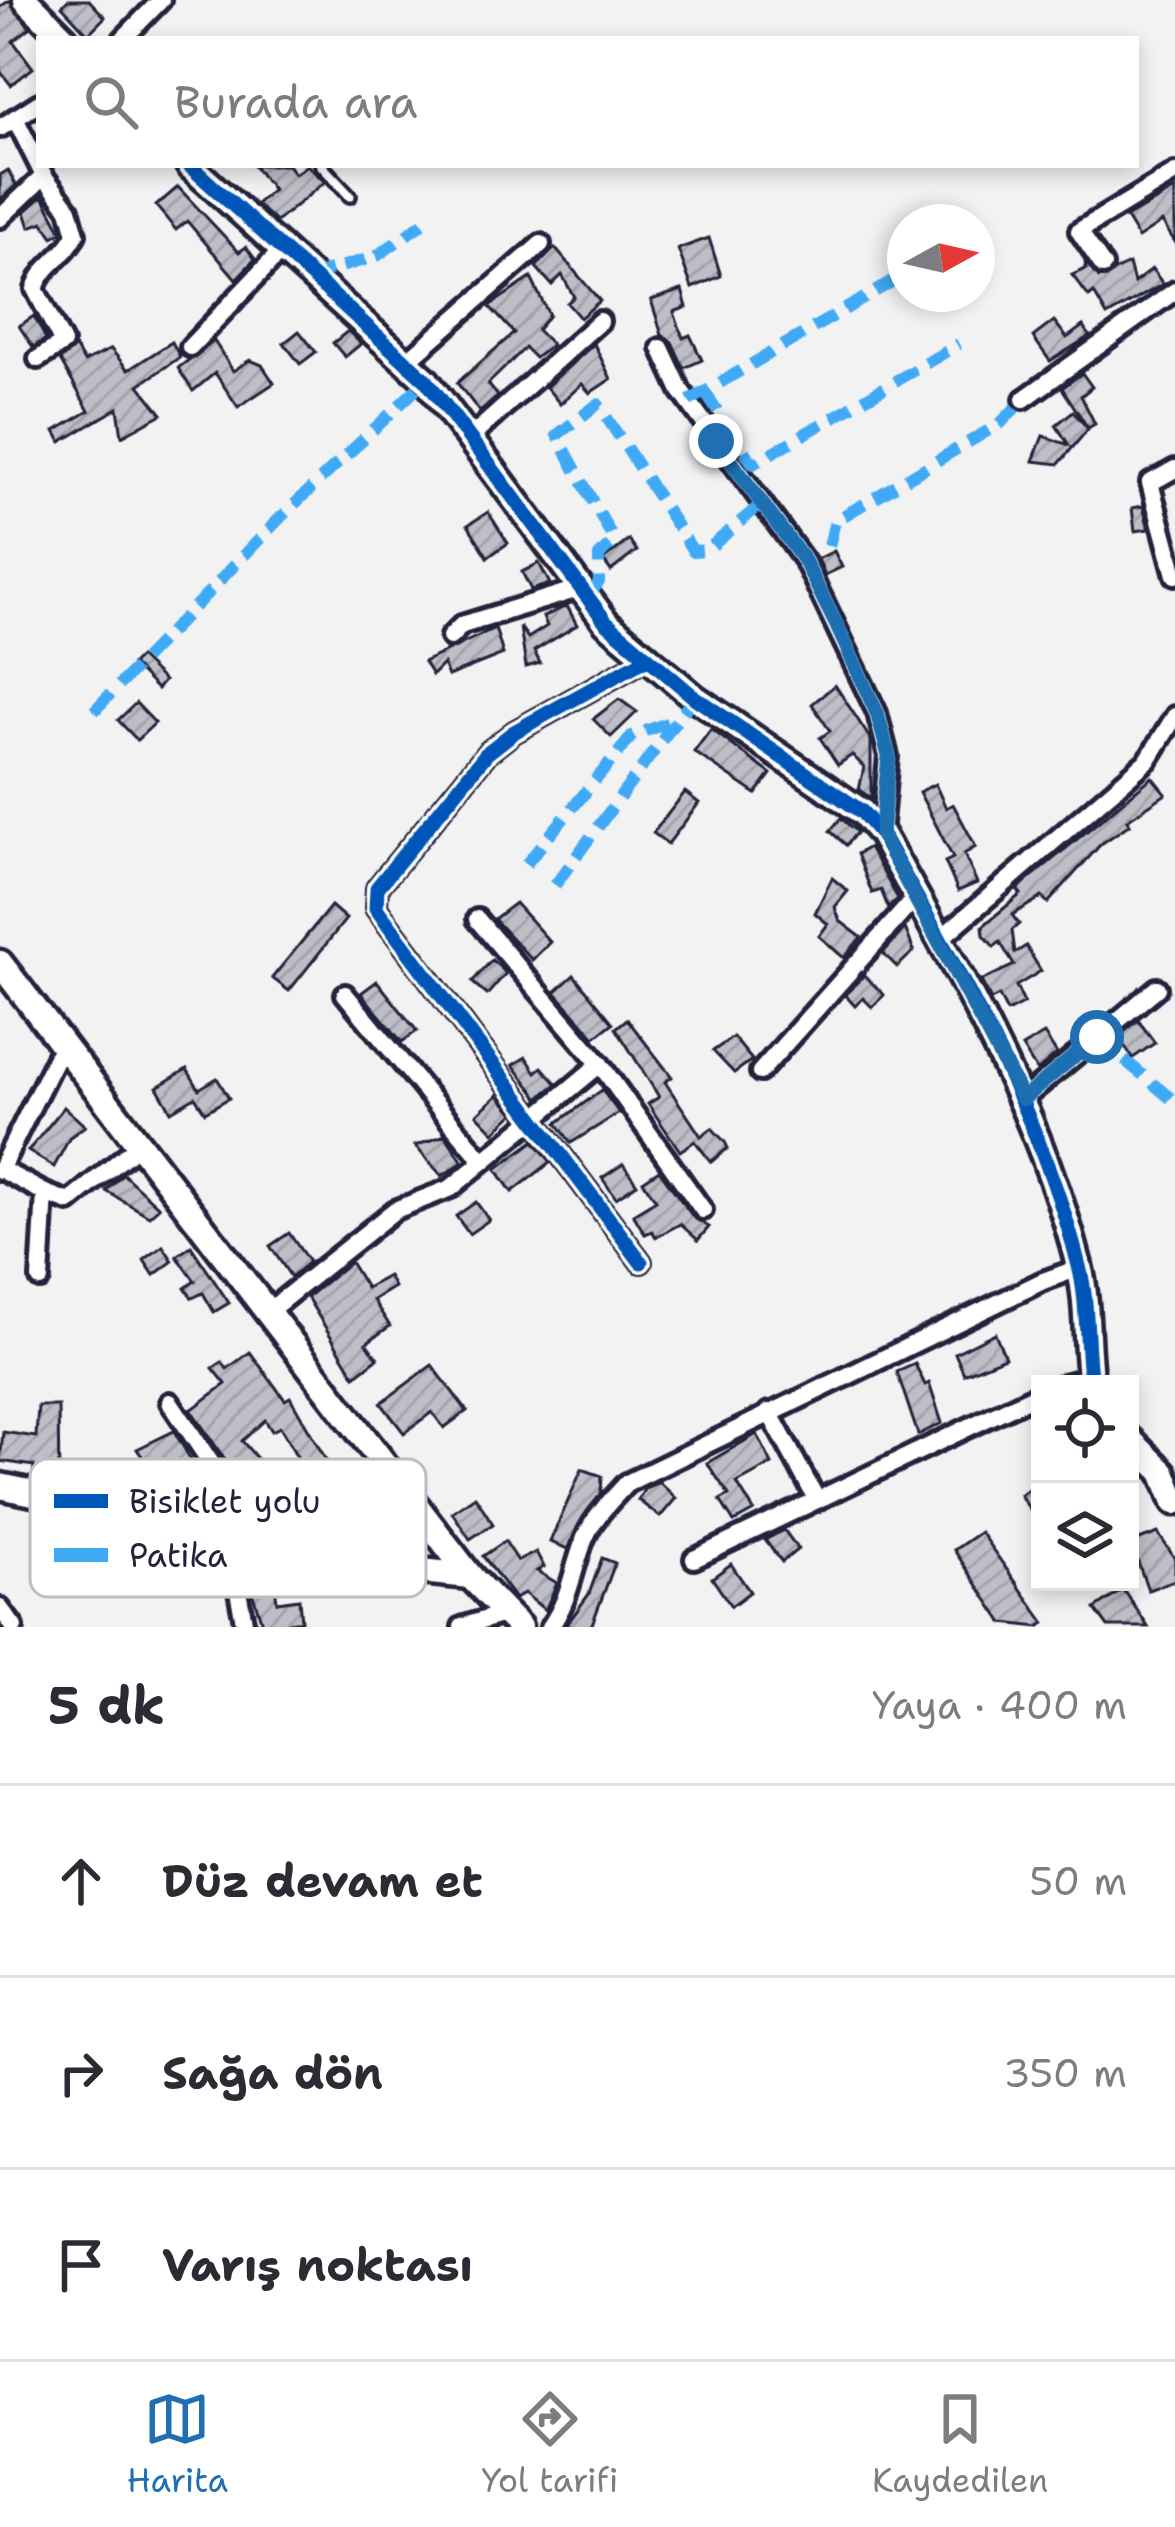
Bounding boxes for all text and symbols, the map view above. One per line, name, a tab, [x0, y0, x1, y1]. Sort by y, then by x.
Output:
search box	[36, 36, 1139, 168]
icon: search	[78, 69, 144, 135]
text: Burada ara	[174, 72, 417, 132]
north arrow	[887, 204, 995, 312]
route end	[689, 414, 743, 468]
route start	[1070, 1010, 1124, 1064]
map controls	[1031, 1375, 1139, 1591]
button: locate	[1031, 1375, 1139, 1483]
legend	[30, 1459, 426, 1597]
text: Bisiklet yolu	[129, 1479, 321, 1524]
button: layers	[1031, 1483, 1139, 1591]
text: Patika	[129, 1533, 228, 1578]
text: 5 dk	[48, 1671, 165, 1739]
text: Yaya · 400 m	[872, 1679, 1127, 1731]
icon: ahead	[48, 1848, 114, 1914]
text: Düz devam et	[162, 1851, 483, 1911]
text: 50 m	[1029, 1855, 1127, 1907]
icon: right	[48, 2040, 114, 2106]
text: Sağa dön	[162, 2043, 383, 2103]
text: 350 m	[1003, 2047, 1127, 2099]
icon: arrive	[48, 2232, 114, 2298]
text: Varış noktası	[162, 2235, 473, 2295]
tab: Harita	[127, 2386, 228, 2503]
tab: Yol tarifi	[481, 2386, 618, 2503]
tab: Kaydedilen	[872, 2386, 1048, 2503]

